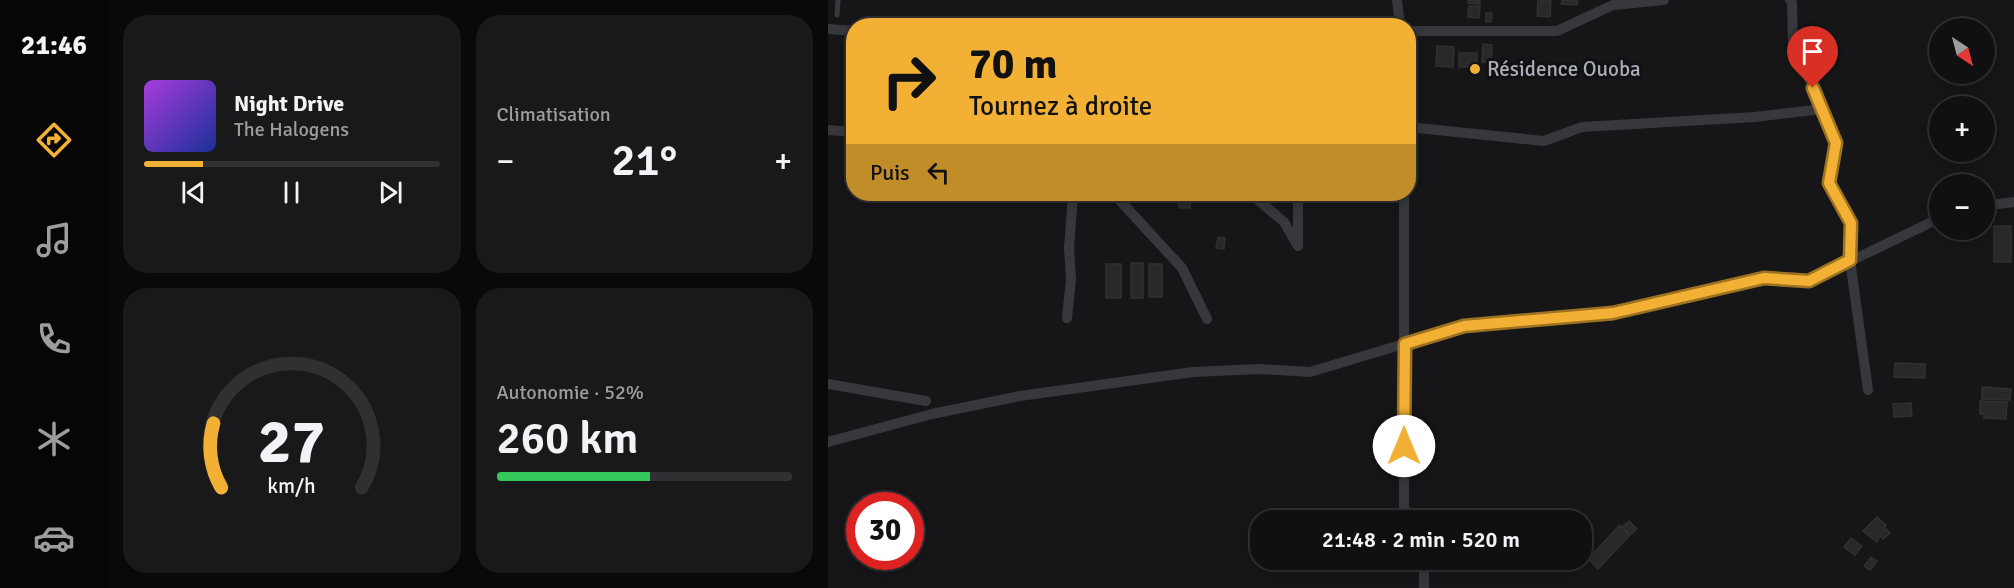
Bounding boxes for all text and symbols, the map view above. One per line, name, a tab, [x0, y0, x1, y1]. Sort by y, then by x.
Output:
north arrow	[1929, 18, 1995, 84]
map controls	[1929, 18, 1995, 240]
pin	[1787, 26, 1838, 88]
text: 21:46	[21, 29, 87, 62]
icon: arrive	[1796, 35, 1829, 68]
text: 70 m	[969, 39, 1058, 90]
icon: right	[870, 42, 948, 120]
place label: Résidence Ouoba	[1487, 56, 1641, 82]
marker: Résidence Ouoba	[1468, 62, 1482, 76]
text: Night Drive	[234, 90, 344, 117]
text: Tournez à droite	[969, 90, 1152, 123]
button: +	[1929, 96, 1995, 162]
text: Climatisation	[497, 102, 611, 127]
text: The Halogens	[234, 117, 349, 142]
icon: directions	[33, 119, 75, 161]
text: 21°	[611, 133, 677, 188]
text: −	[497, 141, 514, 182]
text: +	[774, 141, 792, 182]
icon: left	[922, 156, 955, 189]
text: Puis	[870, 159, 910, 186]
button: −	[1929, 174, 1995, 240]
icon: previous	[177, 176, 210, 209]
icon: pause	[275, 176, 308, 209]
icon: next	[374, 176, 407, 209]
icon: music	[33, 219, 75, 261]
icon: phone	[33, 318, 75, 360]
text: Autonomie · 52%	[497, 380, 644, 405]
text: 27	[258, 403, 325, 480]
text: 260 km	[497, 411, 639, 466]
position arrow	[1372, 414, 1436, 478]
icon: climate	[33, 418, 75, 460]
text: km/h	[267, 473, 316, 499]
speed limit sign: 30	[846, 492, 924, 570]
icon: car	[33, 517, 75, 559]
text: 21:48 · 2 min · 520 m	[1322, 526, 1520, 553]

